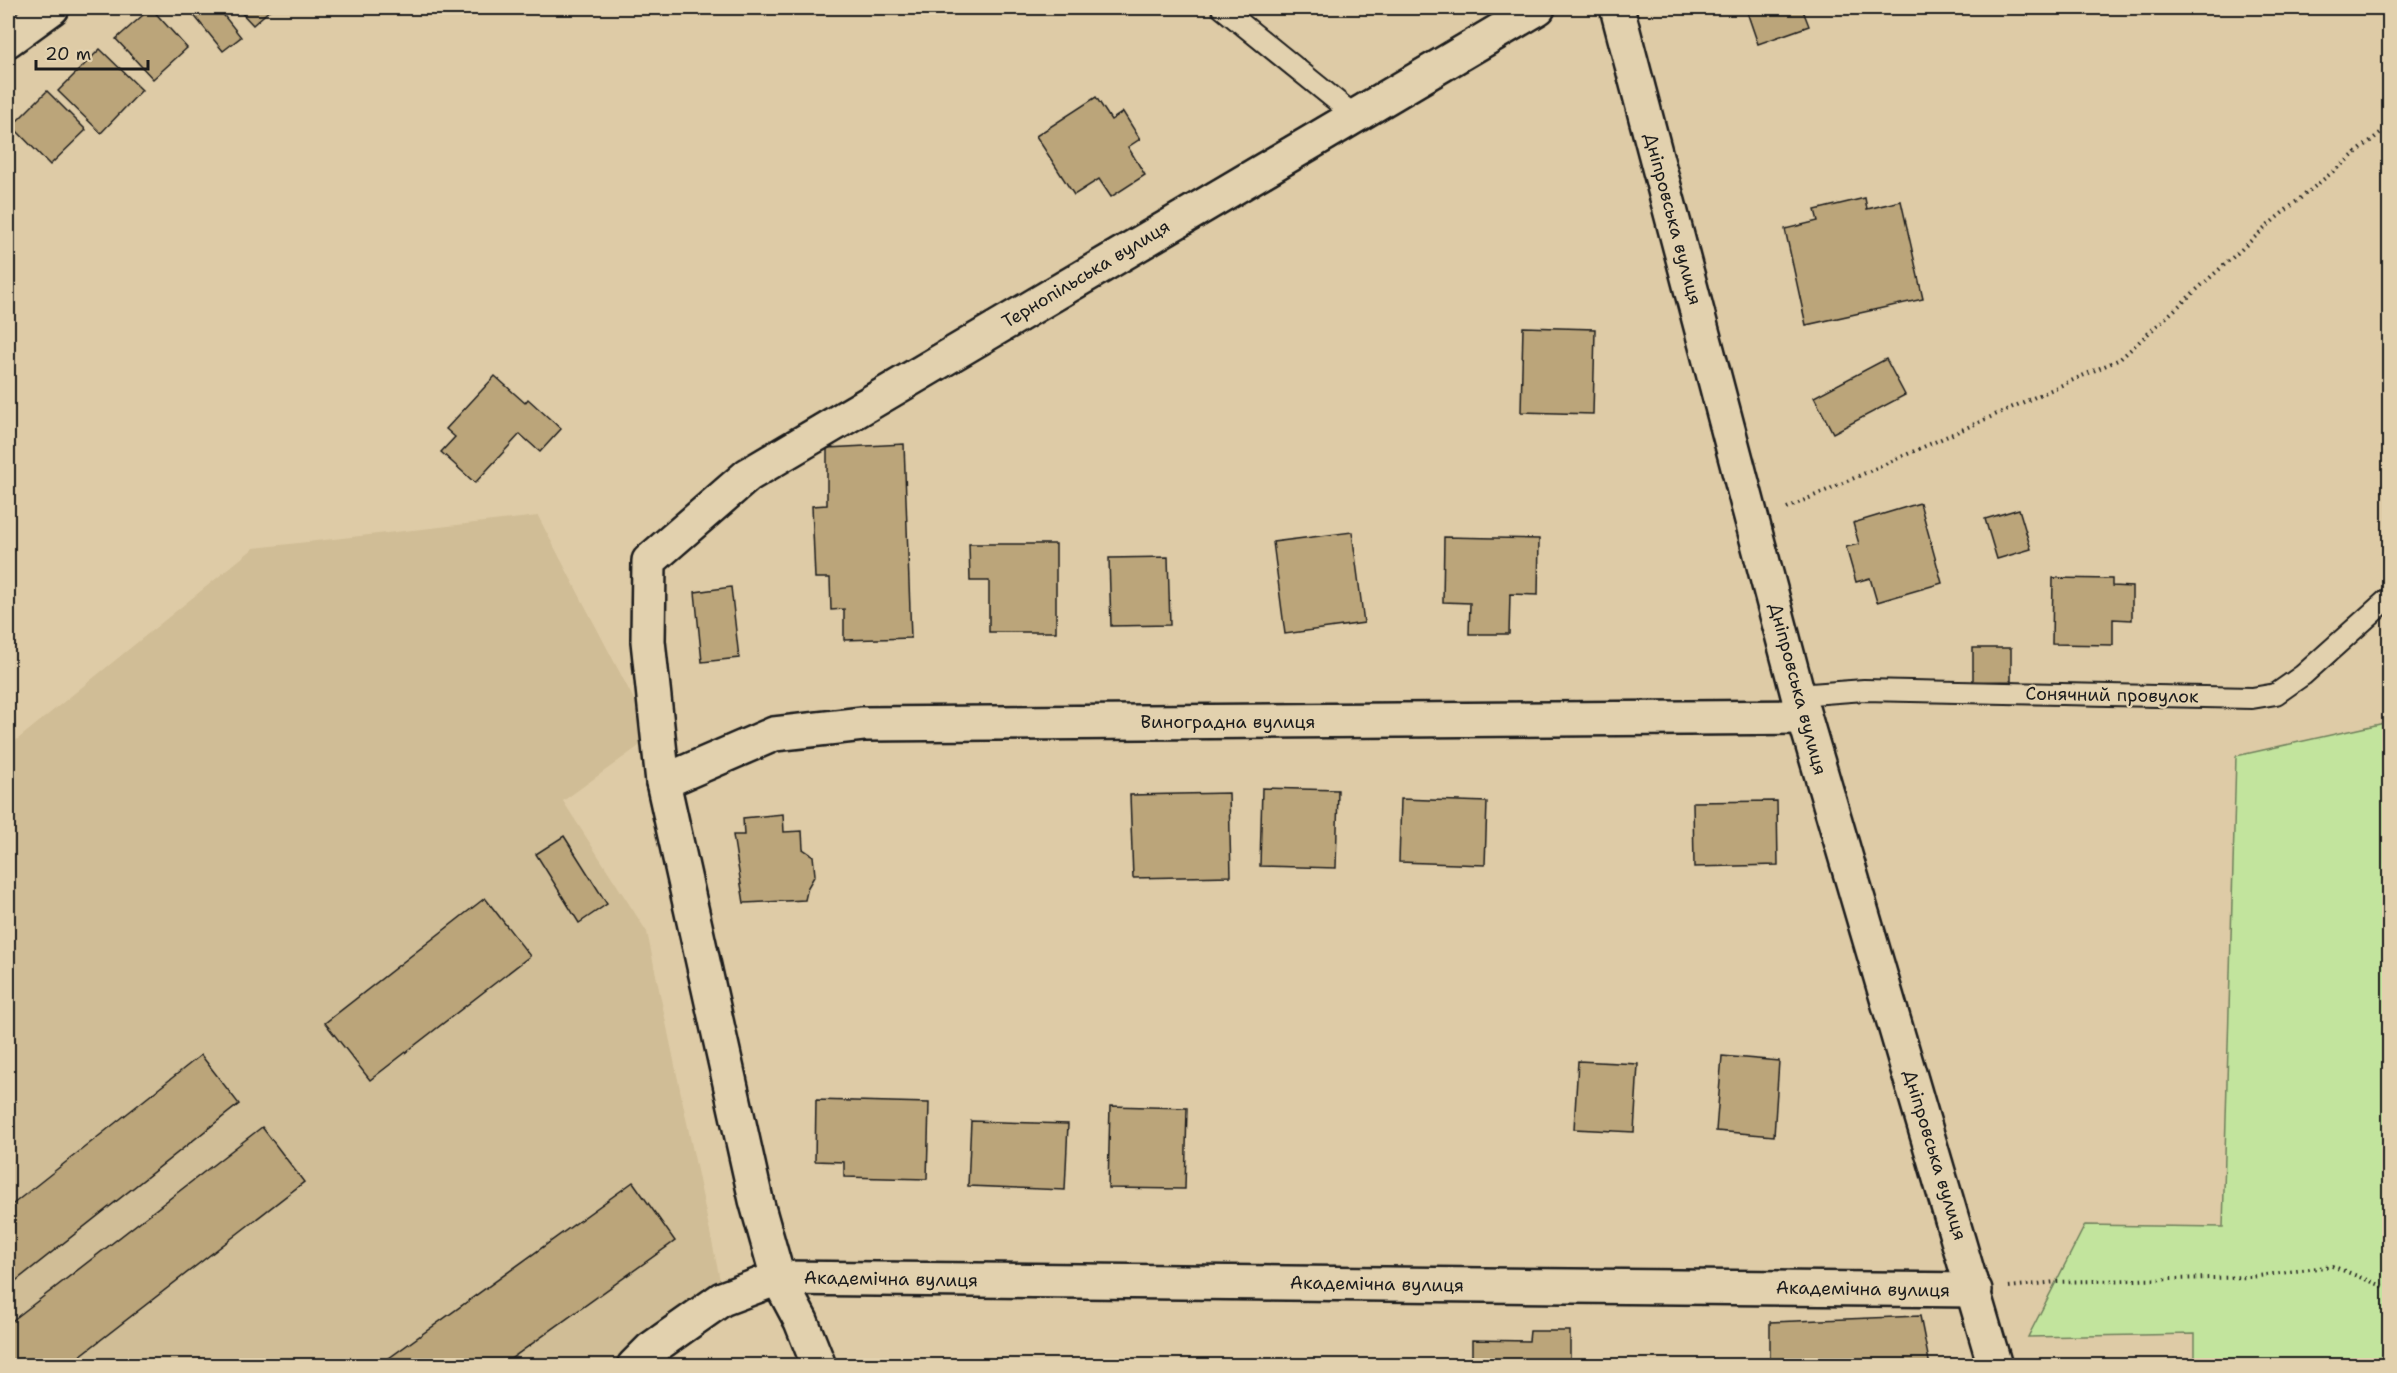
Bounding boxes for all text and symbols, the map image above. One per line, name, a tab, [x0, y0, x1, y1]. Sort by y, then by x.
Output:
scale bar	[36, 33, 148, 71]
text: 20 m	[45, 42, 91, 66]
street label: Дніпровська вулиця	[1639, 130, 1707, 308]
street label: Тернопільська вулиця	[998, 214, 1174, 334]
street label: Дніпровська вулиця	[1764, 600, 1832, 778]
street label: Сонячний провулок	[2025, 681, 2199, 709]
street label: Виноградна вулиця	[1141, 710, 1315, 734]
street label: Дніпровська вулиця	[1898, 1067, 1972, 1243]
street label: Академічна вулиця	[804, 1265, 978, 1293]
street label: Академічна вулиця	[1290, 1270, 1464, 1298]
street label: Академічна вулиця	[1776, 1275, 1950, 1303]

